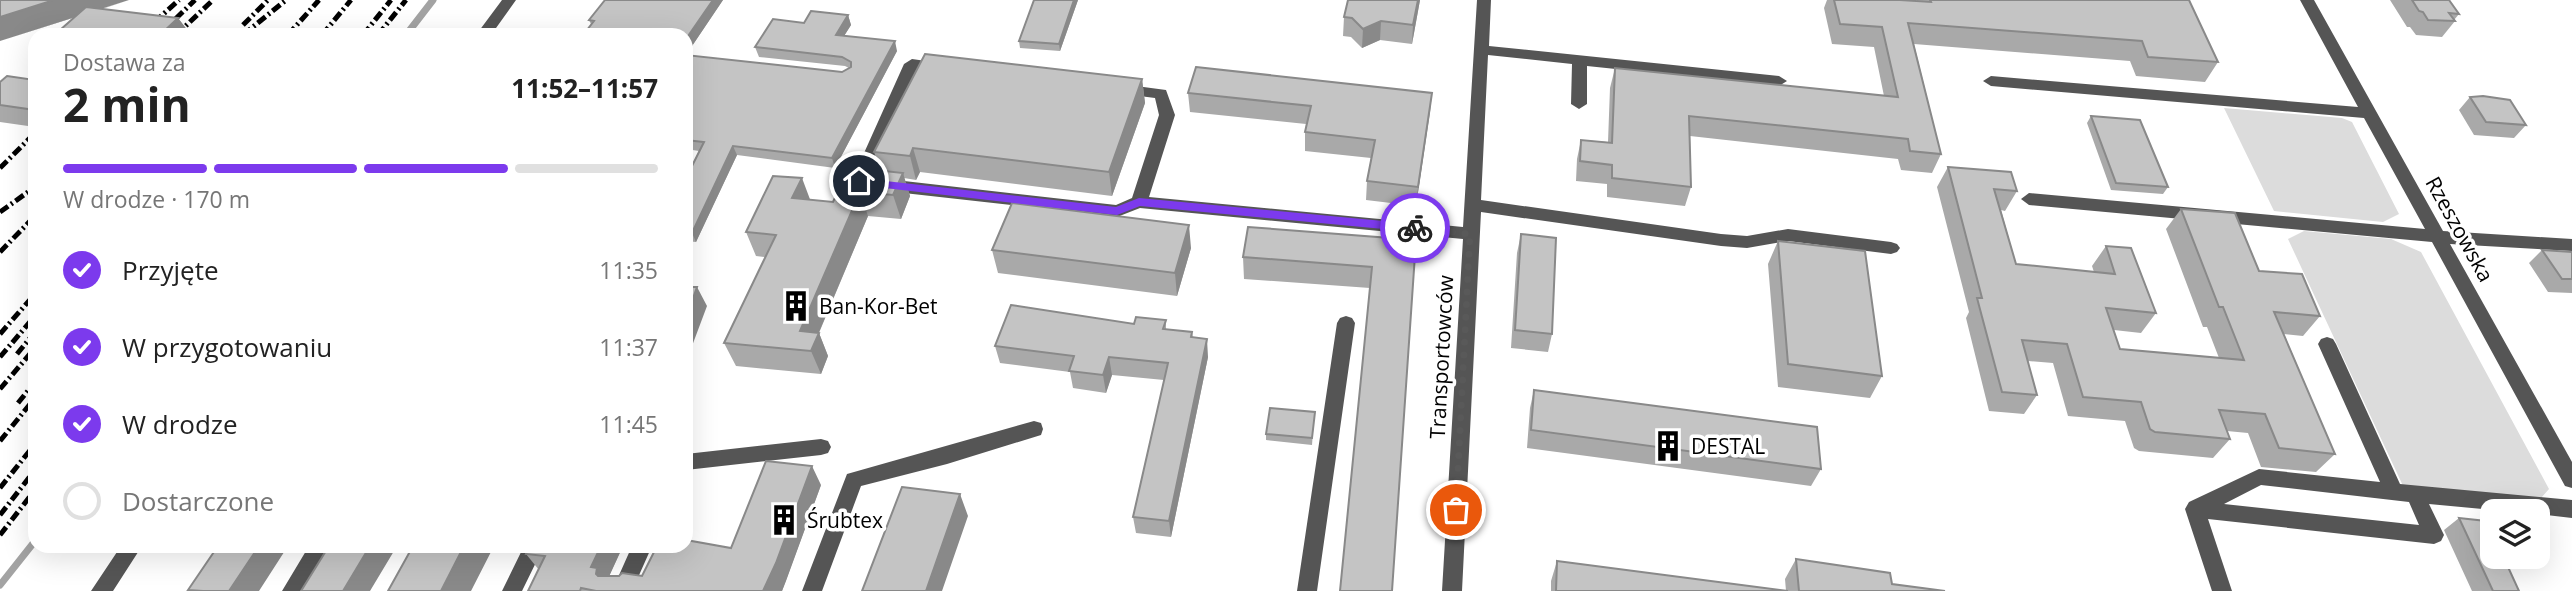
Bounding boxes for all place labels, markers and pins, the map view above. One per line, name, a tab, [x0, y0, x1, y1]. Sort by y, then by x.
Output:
pin	[829, 151, 889, 211]
building icon: Ban-Kor-Bet	[779, 289, 813, 323]
place label: Ban-Kor-Bet	[819, 292, 938, 320]
building icon: DESTAL	[1651, 429, 1685, 463]
place label: DESTAL	[1691, 432, 1765, 460]
pin	[1426, 480, 1486, 540]
building icon: Śrubtex	[767, 503, 801, 537]
place label: Śrubtex	[807, 506, 883, 534]

